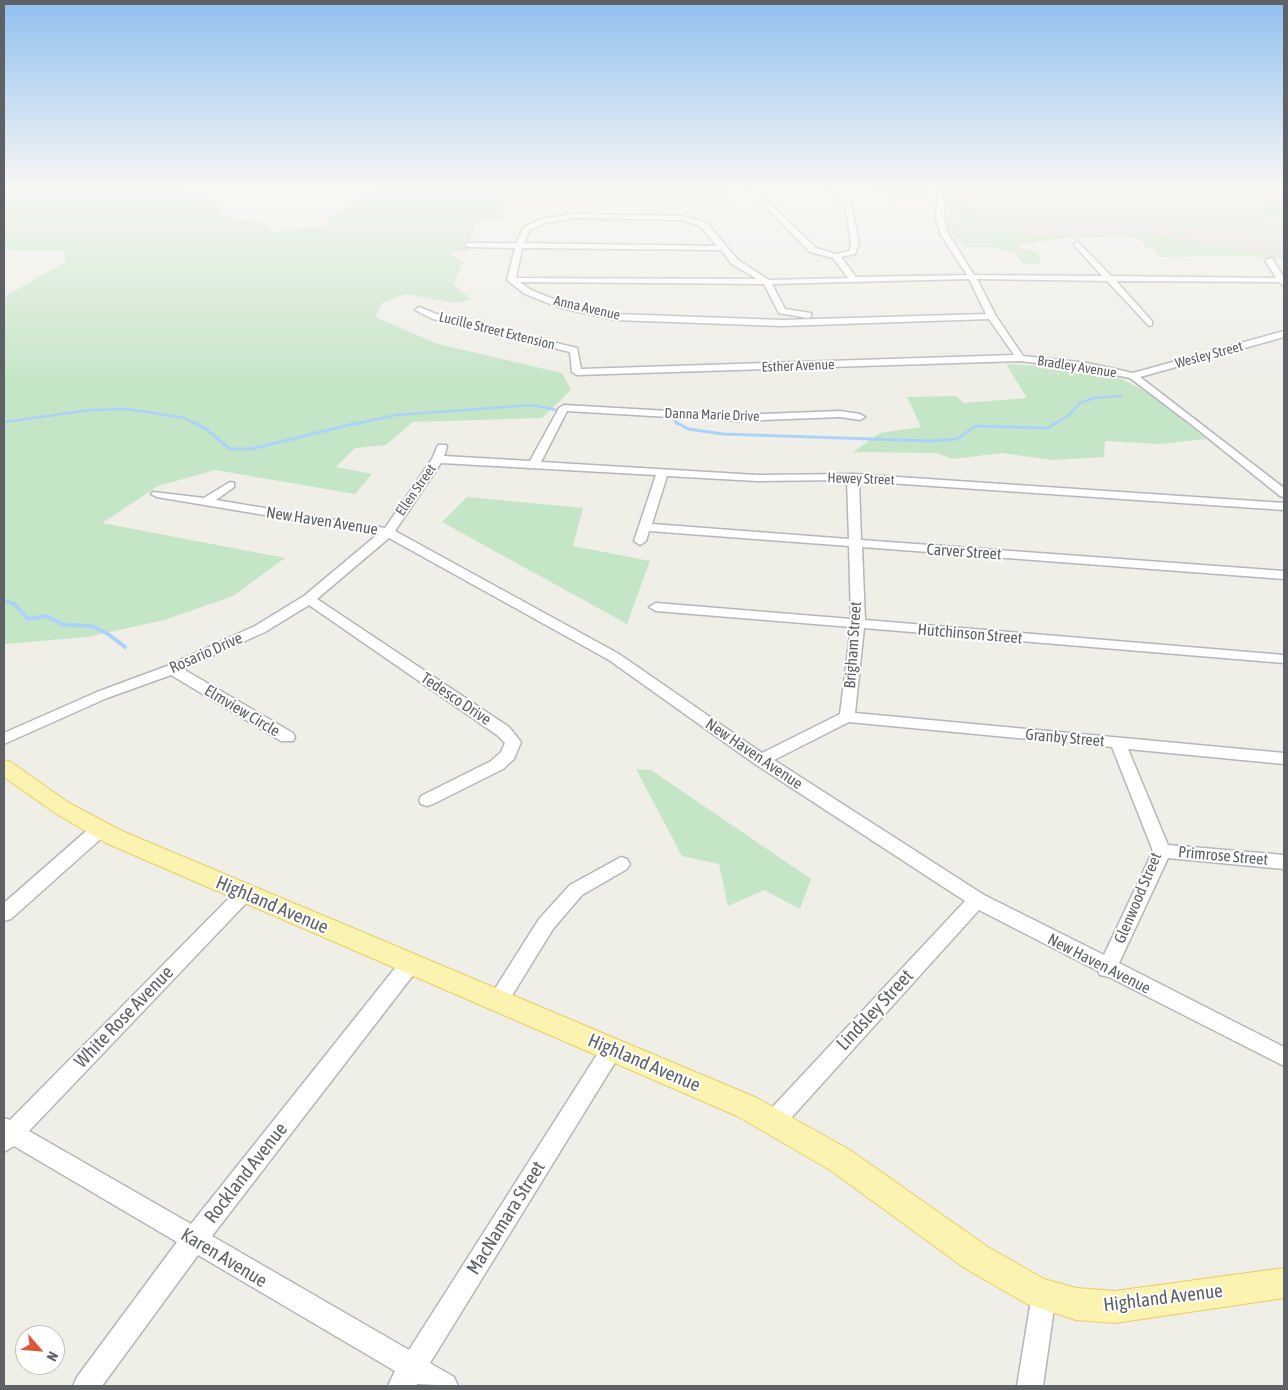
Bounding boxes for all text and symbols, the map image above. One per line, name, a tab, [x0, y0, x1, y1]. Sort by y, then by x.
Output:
street label: Anna Avenue	[552, 292, 622, 324]
street label: Lucille Street Extension	[437, 308, 557, 354]
street label: Wesley Street	[1173, 338, 1245, 372]
street label: Bradley Avenue	[1036, 352, 1118, 382]
street label: Esther Avenue	[761, 356, 835, 376]
street label: Danna Marie Drive	[664, 405, 760, 425]
street label: Ellen Street	[392, 461, 440, 519]
street label: Hewey Street	[827, 469, 895, 489]
street label: New Haven Avenue	[265, 503, 379, 539]
street label: Carver Street	[926, 540, 1002, 564]
street label: Brigham Street	[840, 601, 866, 689]
street label: Hutchinson Street	[917, 620, 1023, 648]
street label: Rosario Drive	[167, 628, 245, 678]
street label: Tedesco Drive	[417, 669, 495, 729]
street label: Elmview Circle	[201, 681, 283, 741]
street label: New Haven Avenue	[702, 714, 806, 794]
street label: Granby Street	[1025, 725, 1105, 751]
street label: Primrose Street	[1177, 843, 1269, 869]
street label: Glenwood Street	[1110, 850, 1166, 946]
street label: Highland Avenue	[212, 871, 332, 939]
street label: New Haven Avenue	[1044, 930, 1154, 998]
street label: White Rose Avenue	[70, 961, 178, 1073]
street label: Lindsley Street	[832, 965, 918, 1055]
street label: Highland Avenue	[584, 1029, 704, 1097]
street label: Rockland Avenue	[200, 1118, 292, 1228]
street label: MacNamara Street	[462, 1157, 550, 1279]
street label: Karen Avenue	[177, 1223, 271, 1293]
street label: Highland Avenue	[1102, 1279, 1224, 1317]
north arrow	[15, 1325, 65, 1375]
text: N	[43, 1349, 61, 1364]

